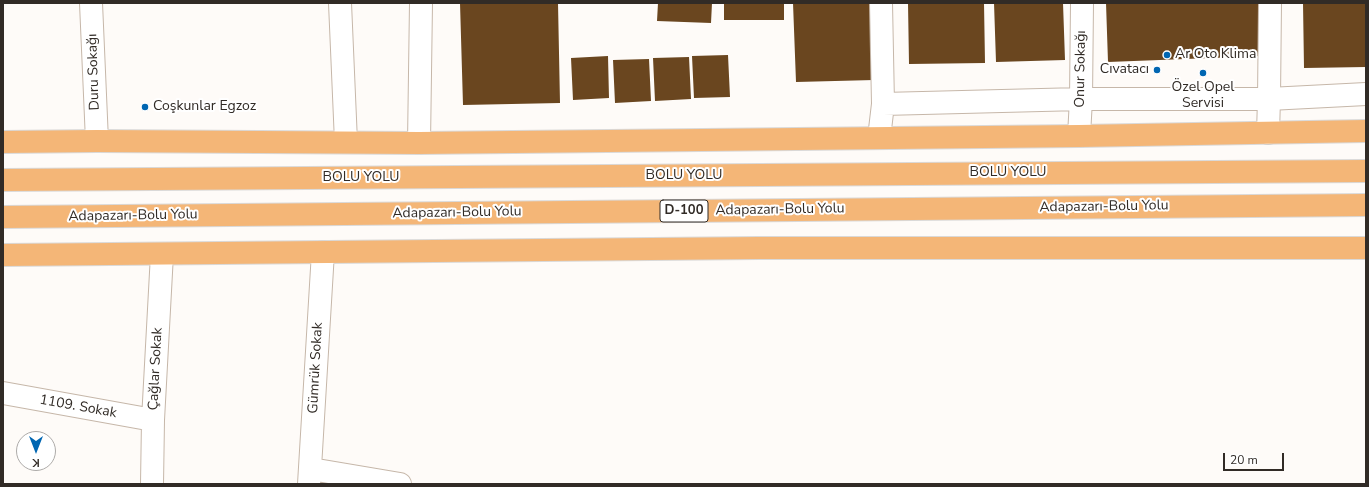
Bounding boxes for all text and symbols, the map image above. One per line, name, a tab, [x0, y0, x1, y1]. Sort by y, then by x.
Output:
street label: Onur Sokağı	[1072, 30, 1090, 108]
street label: Duru Sokağı	[84, 33, 104, 111]
place label: Ar Oto Klima	[1175, 47, 1256, 63]
marker: Ar Oto Klima	[1162, 50, 1172, 60]
place label: Cıvatacı	[1100, 62, 1149, 78]
marker: Cıvatacı	[1152, 65, 1162, 75]
marker: Özel Opel Servisi	[1198, 68, 1208, 78]
place label: Özel Opel Servisi	[1172, 80, 1234, 112]
place label: Coşkunlar Egzoz	[153, 99, 256, 115]
marker: Coşkunlar Egzoz	[140, 102, 150, 112]
street label: BOLU YOLU	[969, 165, 1047, 181]
street label: BOLU YOLU	[645, 168, 723, 184]
street label: BOLU YOLU	[322, 170, 400, 186]
street label: Adapazarı-Bolu Yolu	[1039, 197, 1169, 217]
road number: D-100	[660, 200, 708, 222]
street label: Adapazarı-Bolu Yolu	[715, 200, 845, 220]
street label: Adapazarı-Bolu Yolu	[392, 203, 522, 223]
street label: Adapazarı-Bolu Yolu	[68, 206, 198, 226]
street label: Gümrük Sokak	[305, 322, 327, 414]
street label: Çağlar Sokak	[145, 327, 167, 411]
street label: 1109. Sokak	[38, 392, 118, 422]
north arrow	[16, 431, 56, 471]
scale bar	[1225, 445, 1286, 471]
text: 20 m	[1230, 452, 1258, 468]
text: K	[32, 455, 40, 470]

